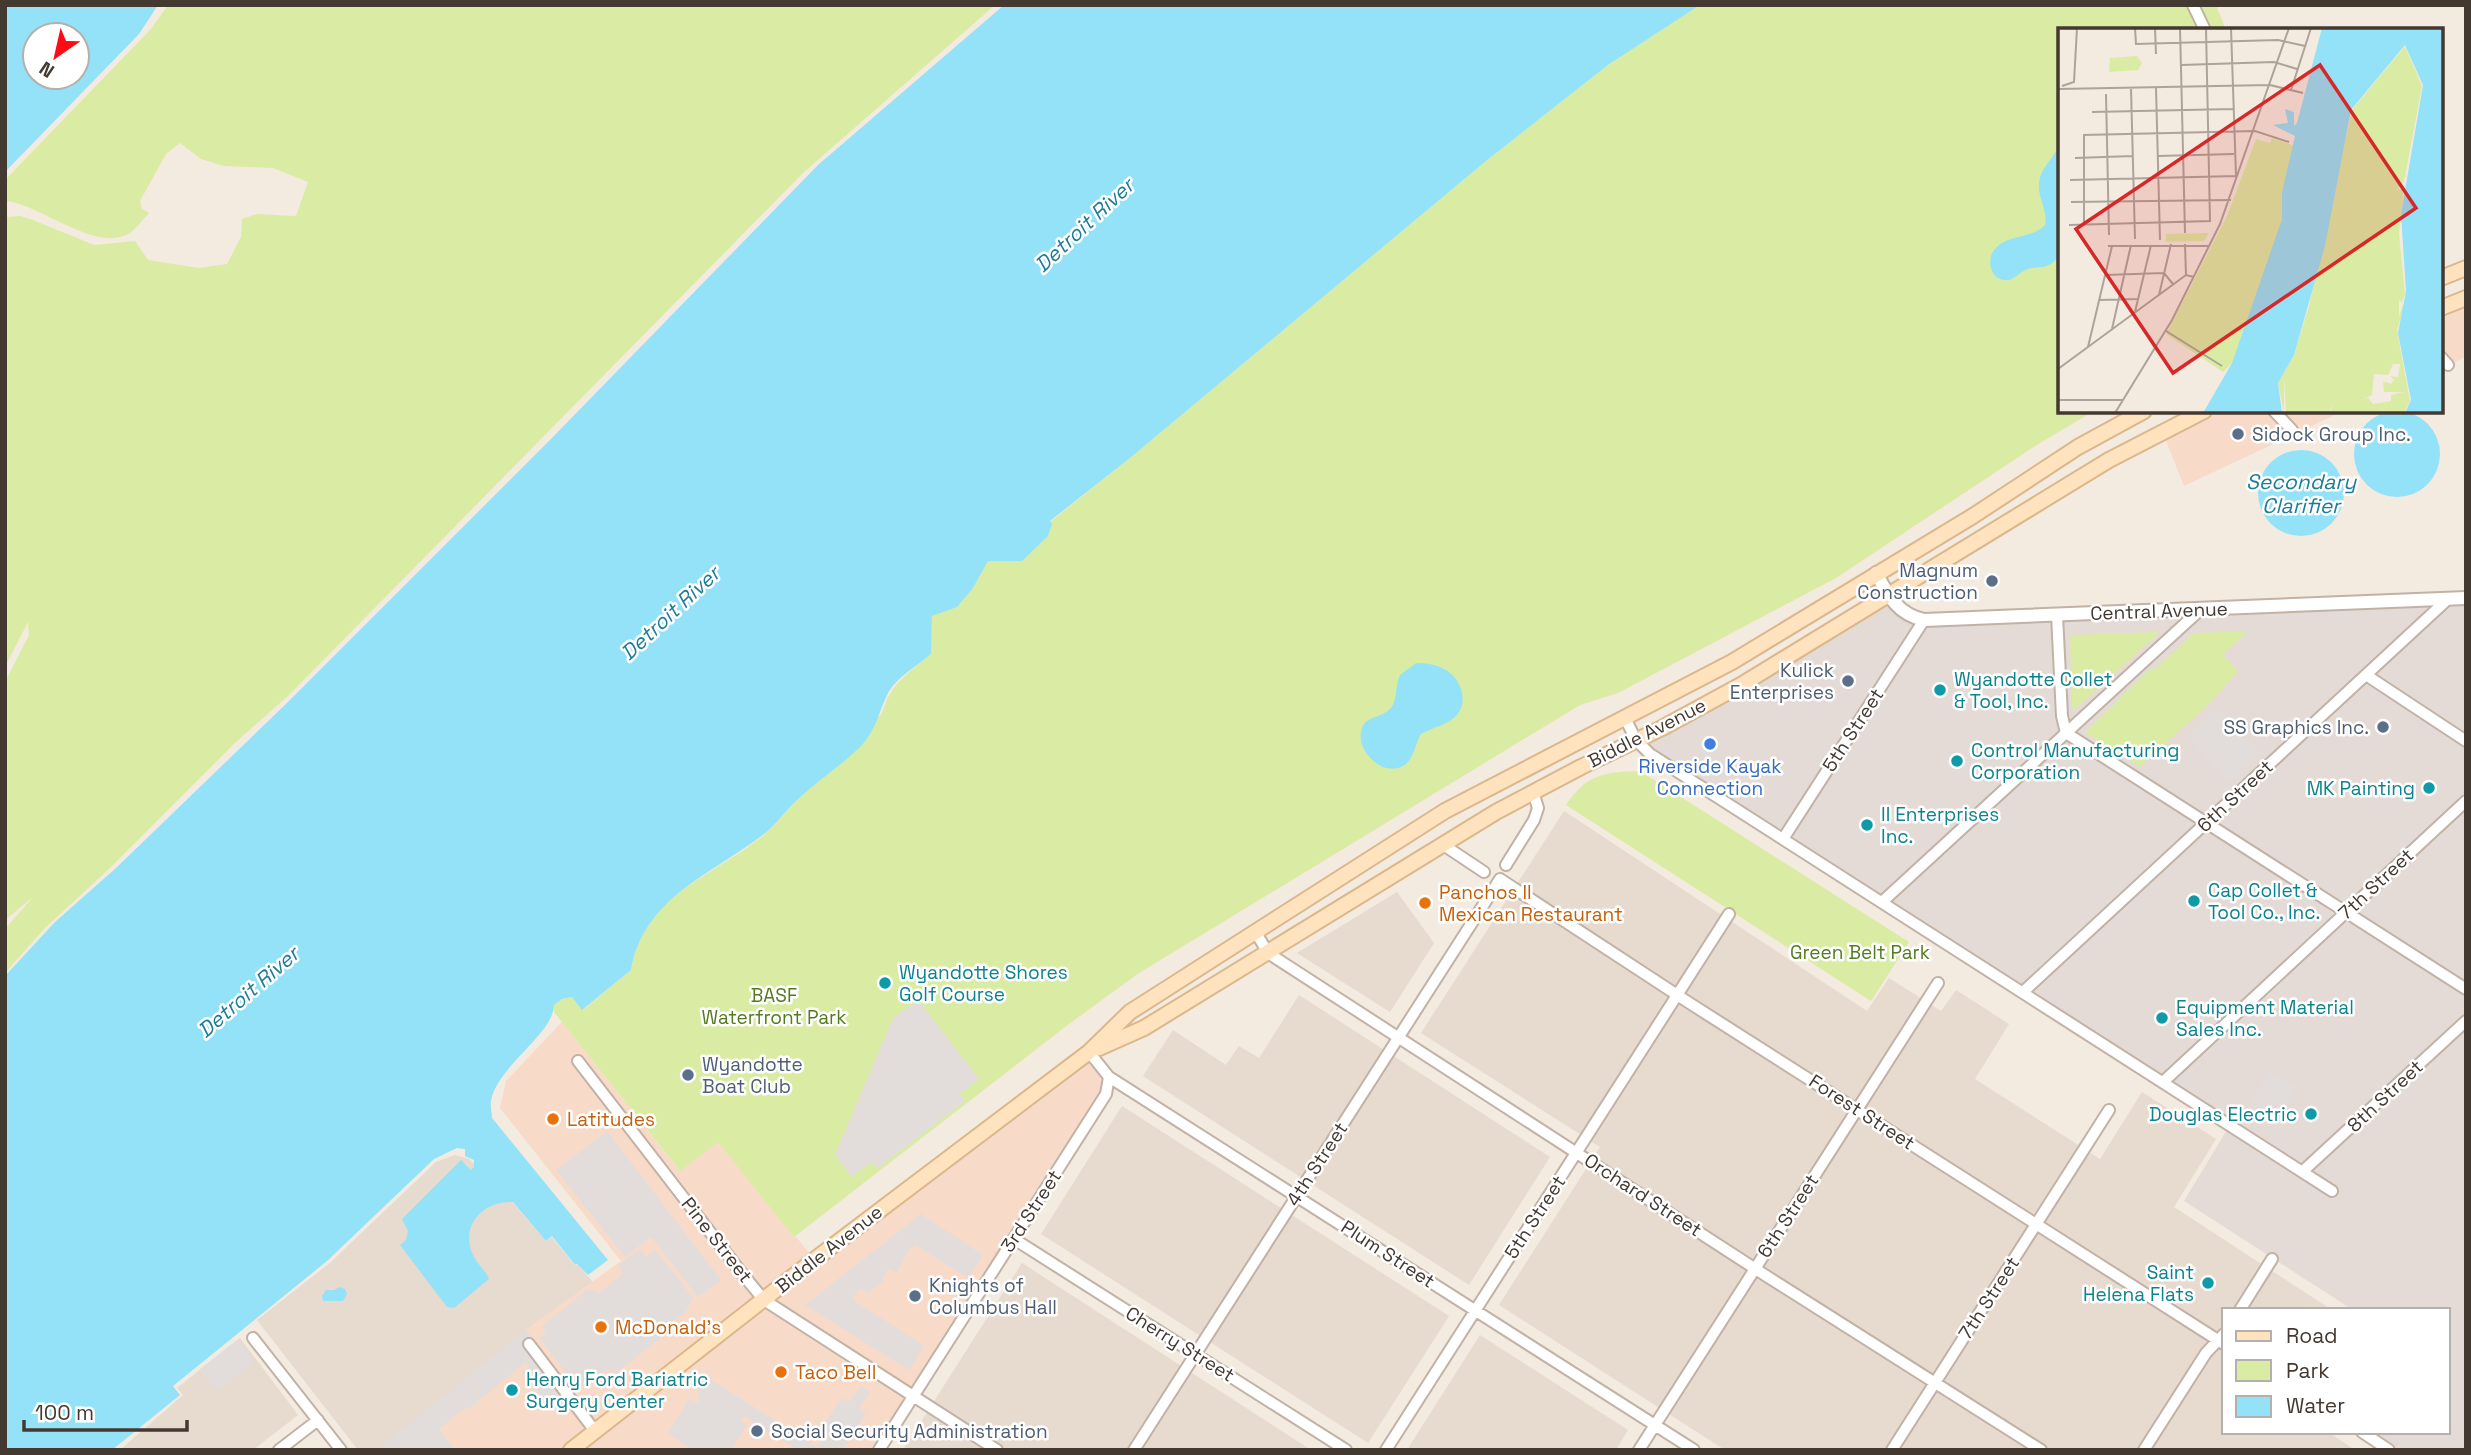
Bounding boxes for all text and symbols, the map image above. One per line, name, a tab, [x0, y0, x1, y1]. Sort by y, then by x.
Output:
north arrow	[21, 21, 91, 91]
inset map	[2058, 28, 2443, 413]
text: N	[35, 56, 59, 84]
water label: Detroit River	[1029, 171, 1141, 278]
place label: Sidock Group Inc.	[2252, 422, 2411, 447]
marker: Sidock Group Inc.	[2230, 426, 2246, 442]
water label: Secondary Clarifier	[2246, 468, 2357, 519]
place label: Magnum Construction	[1857, 558, 1978, 605]
water label: Detroit River	[615, 559, 727, 666]
marker: Magnum Construction	[1984, 573, 2000, 589]
street label: Central Avenue	[2090, 596, 2228, 626]
place label: Kulick Enterprises	[1730, 658, 1834, 705]
place label: Wyandotte Collet & Tool, Inc.	[1954, 667, 2113, 714]
marker: Kulick Enterprises	[1840, 673, 1856, 689]
marker: Wyandotte Collet & Tool, Inc.	[1932, 682, 1948, 698]
street label: 5th Street	[1817, 683, 1889, 777]
street label: Biddle Avenue	[1584, 693, 1710, 773]
place label: SS Graphics Inc.	[2223, 715, 2369, 740]
marker: SS Graphics Inc.	[2375, 719, 2391, 735]
marker: Riverside Kayak Connection	[1702, 736, 1718, 752]
place label: Control Manufacturing Corporation	[1971, 738, 2180, 785]
marker: Control Manufacturing Corporation	[1949, 753, 1965, 769]
place label: Riverside Kayak Connection	[1639, 754, 1781, 801]
street label: 6th Street	[2192, 754, 2278, 838]
place label: MK Painting	[2307, 776, 2415, 801]
marker: MK Painting	[2421, 780, 2437, 796]
place label: II Enterprises Inc.	[1881, 802, 1999, 849]
marker: II Enterprises Inc.	[1859, 817, 1875, 833]
street label: 7th Street	[2333, 843, 2419, 925]
place label: Cap Collet & Tool Co., Inc.	[2208, 878, 2320, 925]
place label: Panchos II Mexican Restaurant	[1439, 880, 1623, 927]
marker: Cap Collet & Tool Co., Inc.	[2186, 893, 2202, 909]
marker: Panchos II Mexican Restaurant	[1417, 895, 1433, 911]
water label: Detroit River	[192, 939, 306, 1044]
park label: Green Belt Park	[1790, 940, 1930, 965]
place label: Wyandotte Shores Golf Course	[899, 960, 1068, 1007]
marker: Wyandotte Shores Golf Course	[877, 975, 893, 991]
park label: BASF Waterfront Park	[701, 983, 847, 1030]
place label: Equipment Material Sales Inc.	[2176, 995, 2354, 1042]
marker: Equipment Material Sales Inc.	[2154, 1010, 2170, 1026]
place label: Wyandotte Boat Club	[702, 1052, 803, 1099]
street label: 8th Street	[2342, 1054, 2428, 1138]
marker: Wyandotte Boat Club	[680, 1067, 696, 1083]
street label: Forest Street	[1804, 1068, 1920, 1156]
place label: Douglas Electric	[2149, 1102, 2297, 1127]
marker: Douglas Electric	[2303, 1106, 2319, 1122]
place label: Latitudes	[567, 1107, 655, 1132]
marker: Latitudes	[545, 1111, 561, 1127]
street label: 4th Street	[1281, 1117, 1353, 1211]
street label: Orchard Street	[1579, 1148, 1707, 1242]
street label: 3rd Street	[995, 1165, 1067, 1257]
street label: 6th Street	[1752, 1169, 1824, 1263]
street label: 5th Street	[1499, 1170, 1571, 1264]
street label: Pine Street	[676, 1192, 758, 1288]
street label: Biddle Avenue	[770, 1199, 888, 1299]
street label: Plum Street	[1336, 1214, 1440, 1294]
street label: 7th Street	[1953, 1252, 2025, 1344]
place label: Saint Helena Flats	[2083, 1260, 2194, 1307]
place label: Knights of Columbus Hall	[929, 1273, 1057, 1320]
marker: Saint Helena Flats	[2200, 1275, 2216, 1291]
marker: Knights of Columbus Hall	[907, 1288, 923, 1304]
street label: Cherry Street	[1121, 1301, 1239, 1387]
legend	[2222, 1308, 2450, 1434]
place label: McDonald's	[615, 1315, 721, 1340]
marker: McDonald's	[593, 1319, 609, 1335]
text: Road	[2286, 1322, 2338, 1349]
text: Park	[2286, 1357, 2330, 1384]
place label: Taco Bell	[795, 1360, 876, 1385]
marker: Taco Bell	[773, 1364, 789, 1380]
place label: Henry Ford Bariatric Surgery Center	[526, 1367, 708, 1414]
marker: Henry Ford Bariatric Surgery Center	[504, 1382, 520, 1398]
scale bar	[24, 1388, 187, 1432]
text: Water	[2286, 1392, 2345, 1419]
text: 100 m	[35, 1399, 94, 1426]
place label: Social Security Administration	[771, 1419, 1048, 1444]
marker: Social Security Administration	[749, 1423, 765, 1439]

